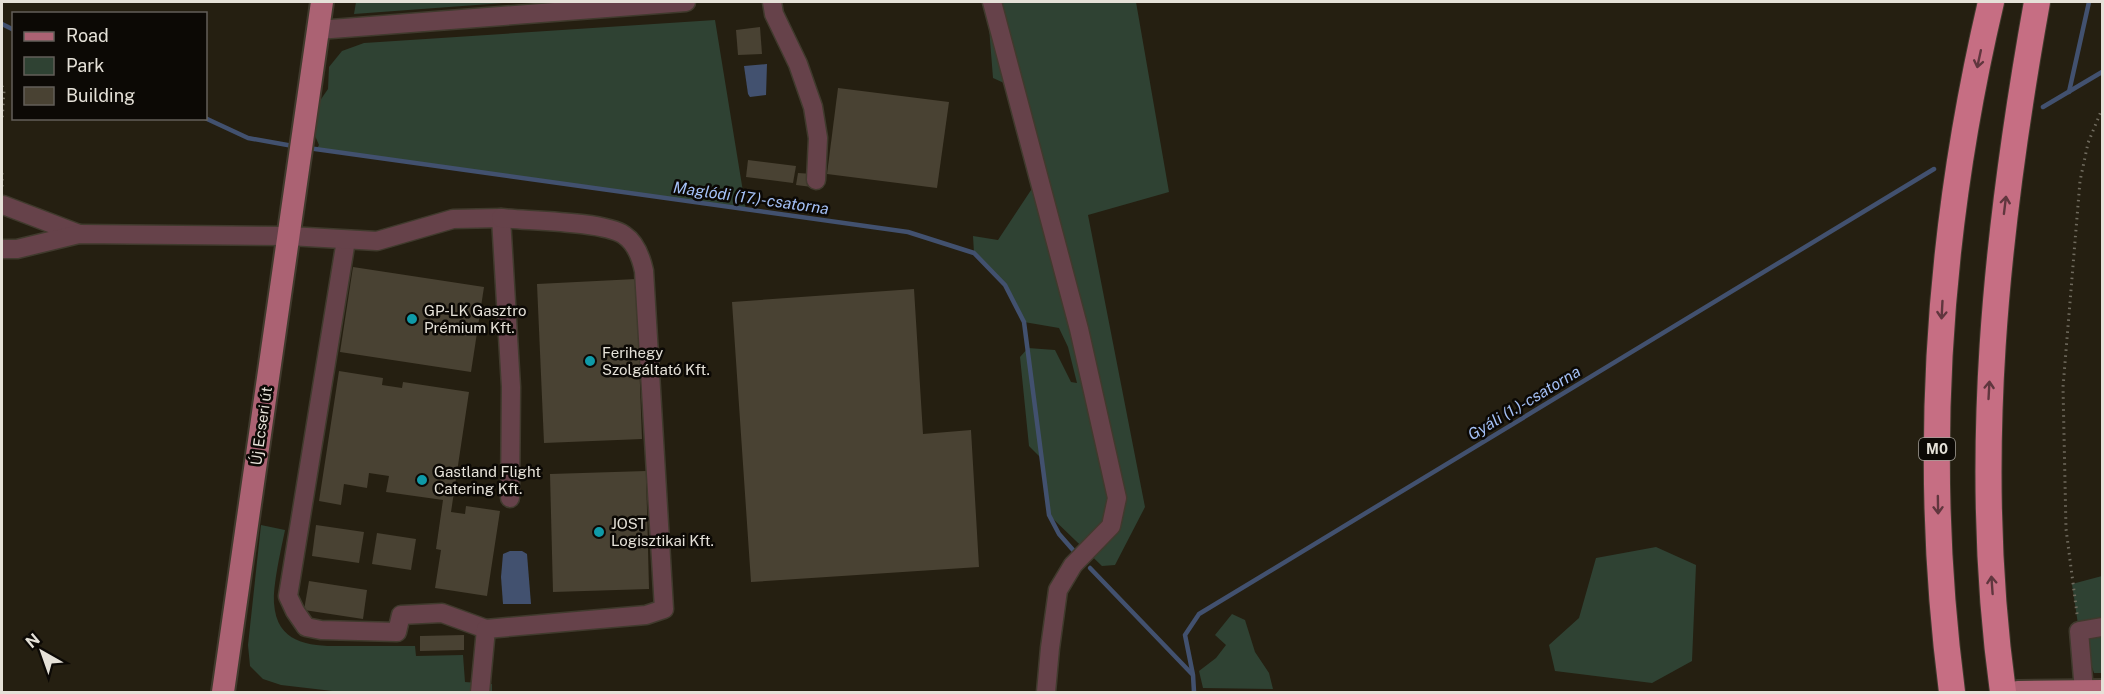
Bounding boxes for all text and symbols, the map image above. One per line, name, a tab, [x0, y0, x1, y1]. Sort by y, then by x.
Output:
legend	[12, 12, 207, 120]
text: Road	[66, 25, 109, 46]
one-way arrow	[1972, 49, 1984, 68]
text: Park	[66, 55, 104, 76]
text: Building	[66, 85, 135, 106]
water label: Maglódi (17.)-csatorna	[672, 178, 830, 218]
one-way arrow	[2000, 195, 2011, 215]
one-way arrow	[1937, 300, 1948, 320]
place label: GP-LK Gasztro Prémium Kft.	[424, 302, 526, 336]
marker: GP-LK Gasztro Prémium Kft.	[405, 312, 419, 326]
place label: Ferihegy Szolgáltató Kft.	[602, 344, 710, 378]
marker: Ferihegy Szolgáltató Kft.	[583, 354, 597, 368]
water label: Gyáli (1.)-csatorna	[1464, 362, 1584, 444]
one-way arrow	[1983, 380, 1994, 400]
street label: Új Ecseri út	[246, 385, 275, 466]
road number: M0	[1919, 438, 1955, 460]
place label: Gastland Flight Catering Kft.	[434, 463, 541, 497]
marker: Gastland Flight Catering Kft.	[415, 473, 429, 487]
one-way arrow	[1932, 494, 1944, 514]
place label: JOST Logisztikai Kft.	[611, 515, 714, 549]
marker: JOST Logisztikai Kft.	[592, 525, 606, 539]
one-way arrow	[1986, 575, 1997, 595]
north arrow	[12, 622, 72, 682]
text: N	[22, 630, 44, 652]

